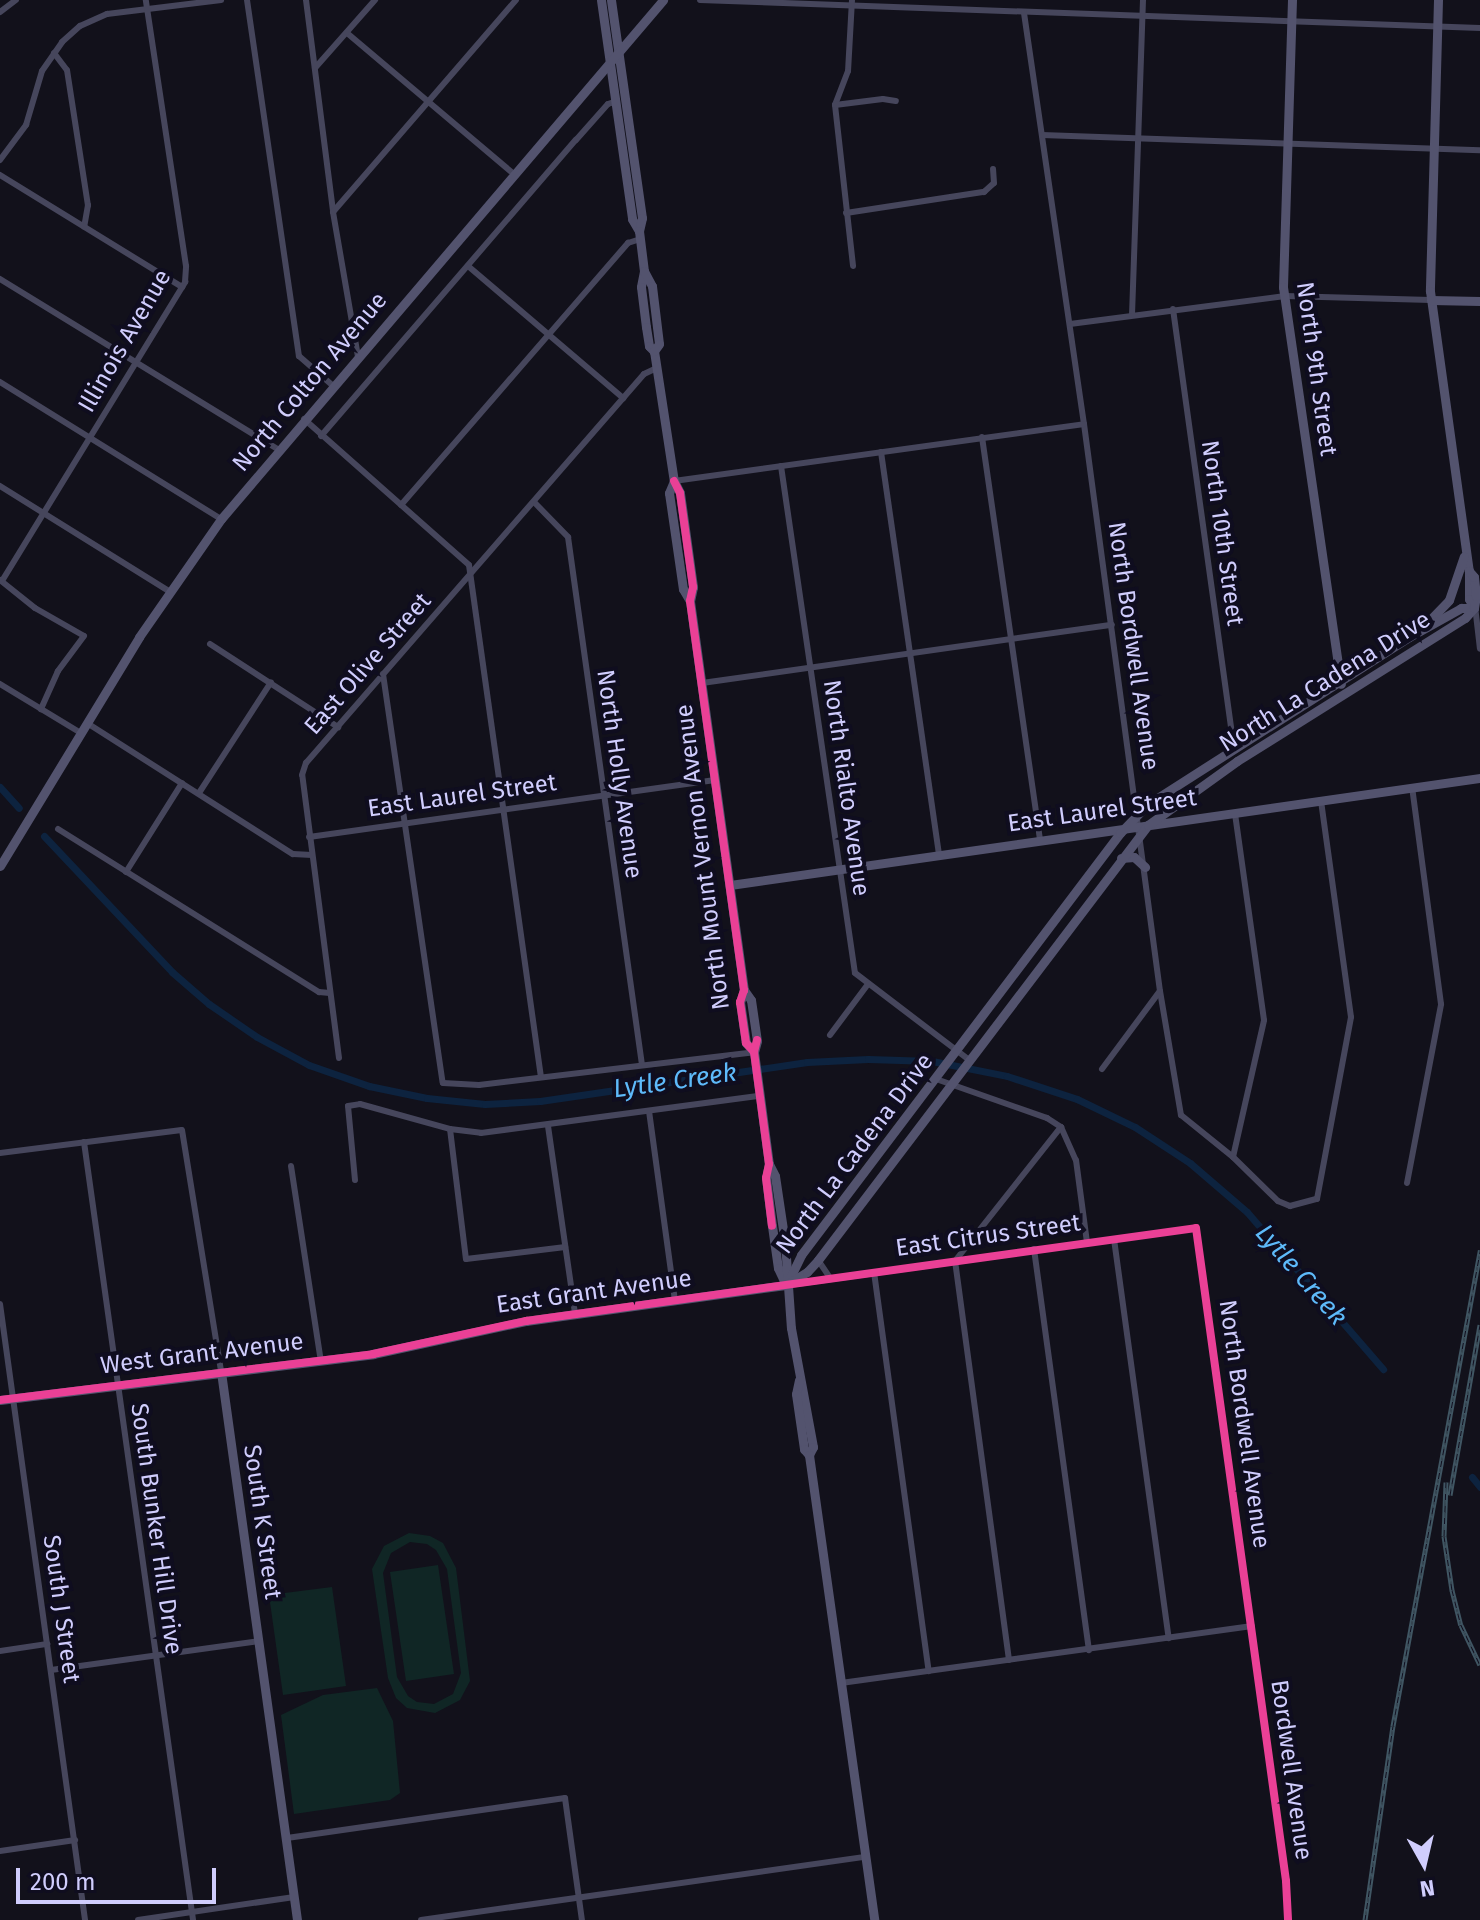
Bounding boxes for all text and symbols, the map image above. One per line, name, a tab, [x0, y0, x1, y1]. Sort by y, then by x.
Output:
street label: Illinois Avenue	[73, 265, 177, 417]
street label: North 9th Street	[1290, 280, 1342, 458]
street label: North Colton Avenue	[227, 286, 393, 478]
street label: North 10th Street	[1195, 439, 1249, 627]
street label: North Bordwell Avenue	[1101, 520, 1165, 772]
street label: East Olive Street	[299, 587, 437, 741]
street label: North La Cadena Drive	[1214, 605, 1436, 759]
street label: North Holly Avenue	[590, 668, 648, 880]
street label: North Rialto Avenue	[817, 678, 875, 898]
street label: North Mount Vernon Avenue	[670, 703, 736, 1011]
street label: East Laurel Street	[366, 768, 558, 824]
street label: East Laurel Street	[1006, 783, 1198, 839]
street label: North La Cadena Drive	[770, 1048, 940, 1260]
water label: Lytle Creek	[611, 1057, 739, 1105]
street label: East Citrus Street	[894, 1209, 1082, 1263]
water label: Lytle Creek	[1248, 1218, 1354, 1332]
street label: East Grant Avenue	[494, 1264, 694, 1320]
street label: North Bordwell Avenue	[1212, 1298, 1276, 1550]
street label: West Grant Avenue	[99, 1327, 305, 1381]
street label: South Bunker Hill Drive	[124, 1402, 188, 1656]
street label: South K Street	[237, 1443, 287, 1601]
street label: South J Street	[36, 1533, 86, 1685]
street label: Bordwell Avenue	[1264, 1678, 1318, 1862]
north arrow	[1384, 1824, 1464, 1904]
scale bar	[20, 1852, 220, 1902]
text: 200 m	[30, 1868, 96, 1896]
text: N	[1418, 1874, 1437, 1903]

